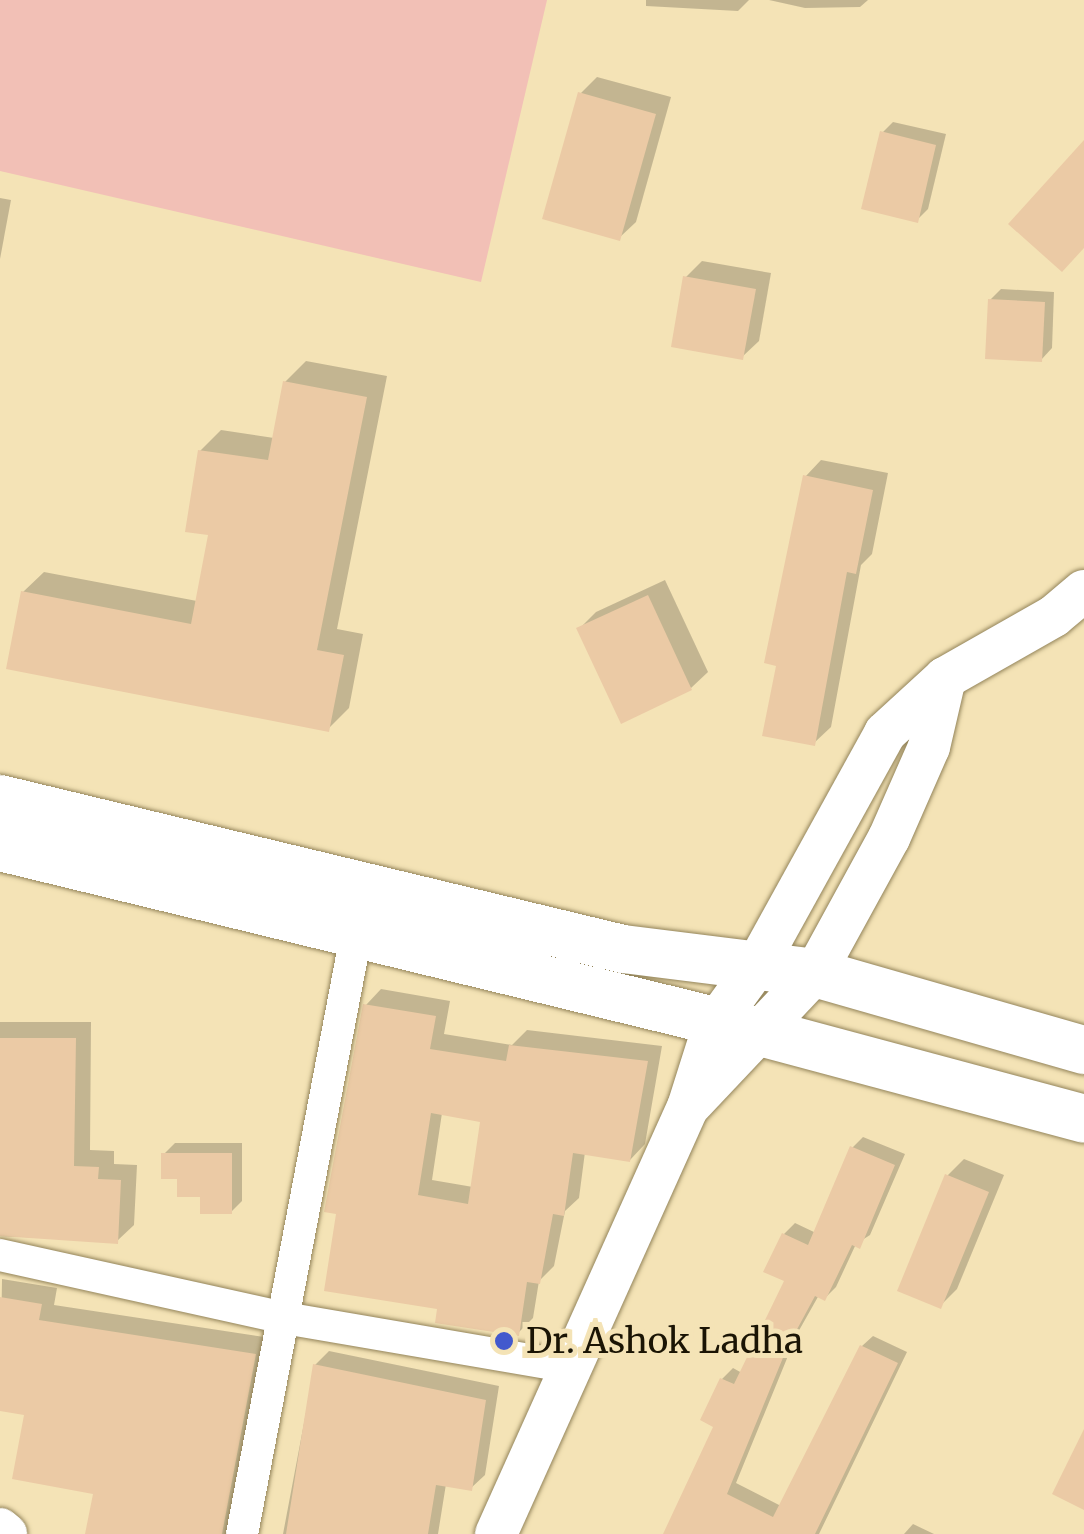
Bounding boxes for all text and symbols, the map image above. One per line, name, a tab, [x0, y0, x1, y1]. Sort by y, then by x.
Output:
place label: Dr. Ashok Ladha	[526, 1320, 803, 1362]
marker: Dr. Ashok Ladha	[491, 1328, 517, 1354]

